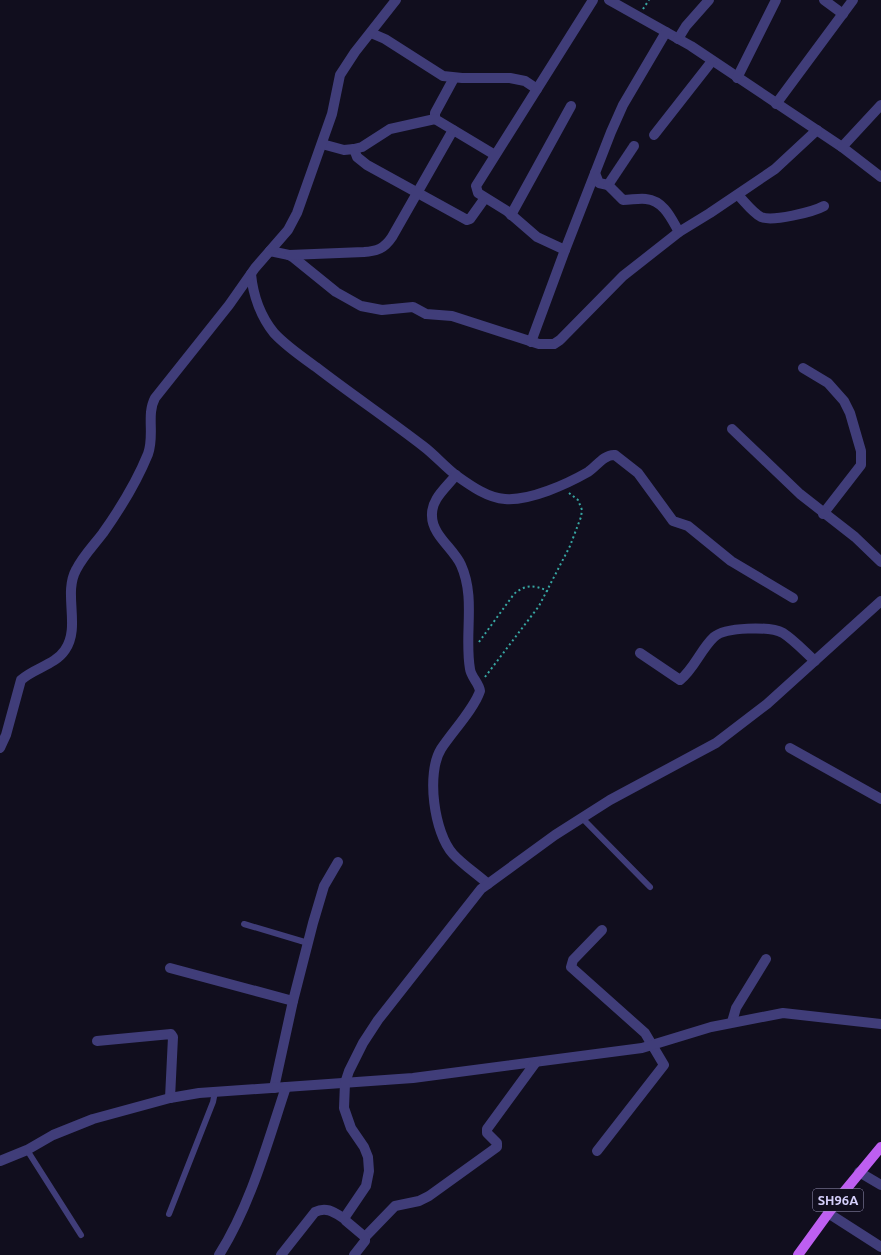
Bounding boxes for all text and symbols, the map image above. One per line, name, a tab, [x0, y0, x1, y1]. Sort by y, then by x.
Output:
road number: SH96A	[813, 1189, 863, 1211]

